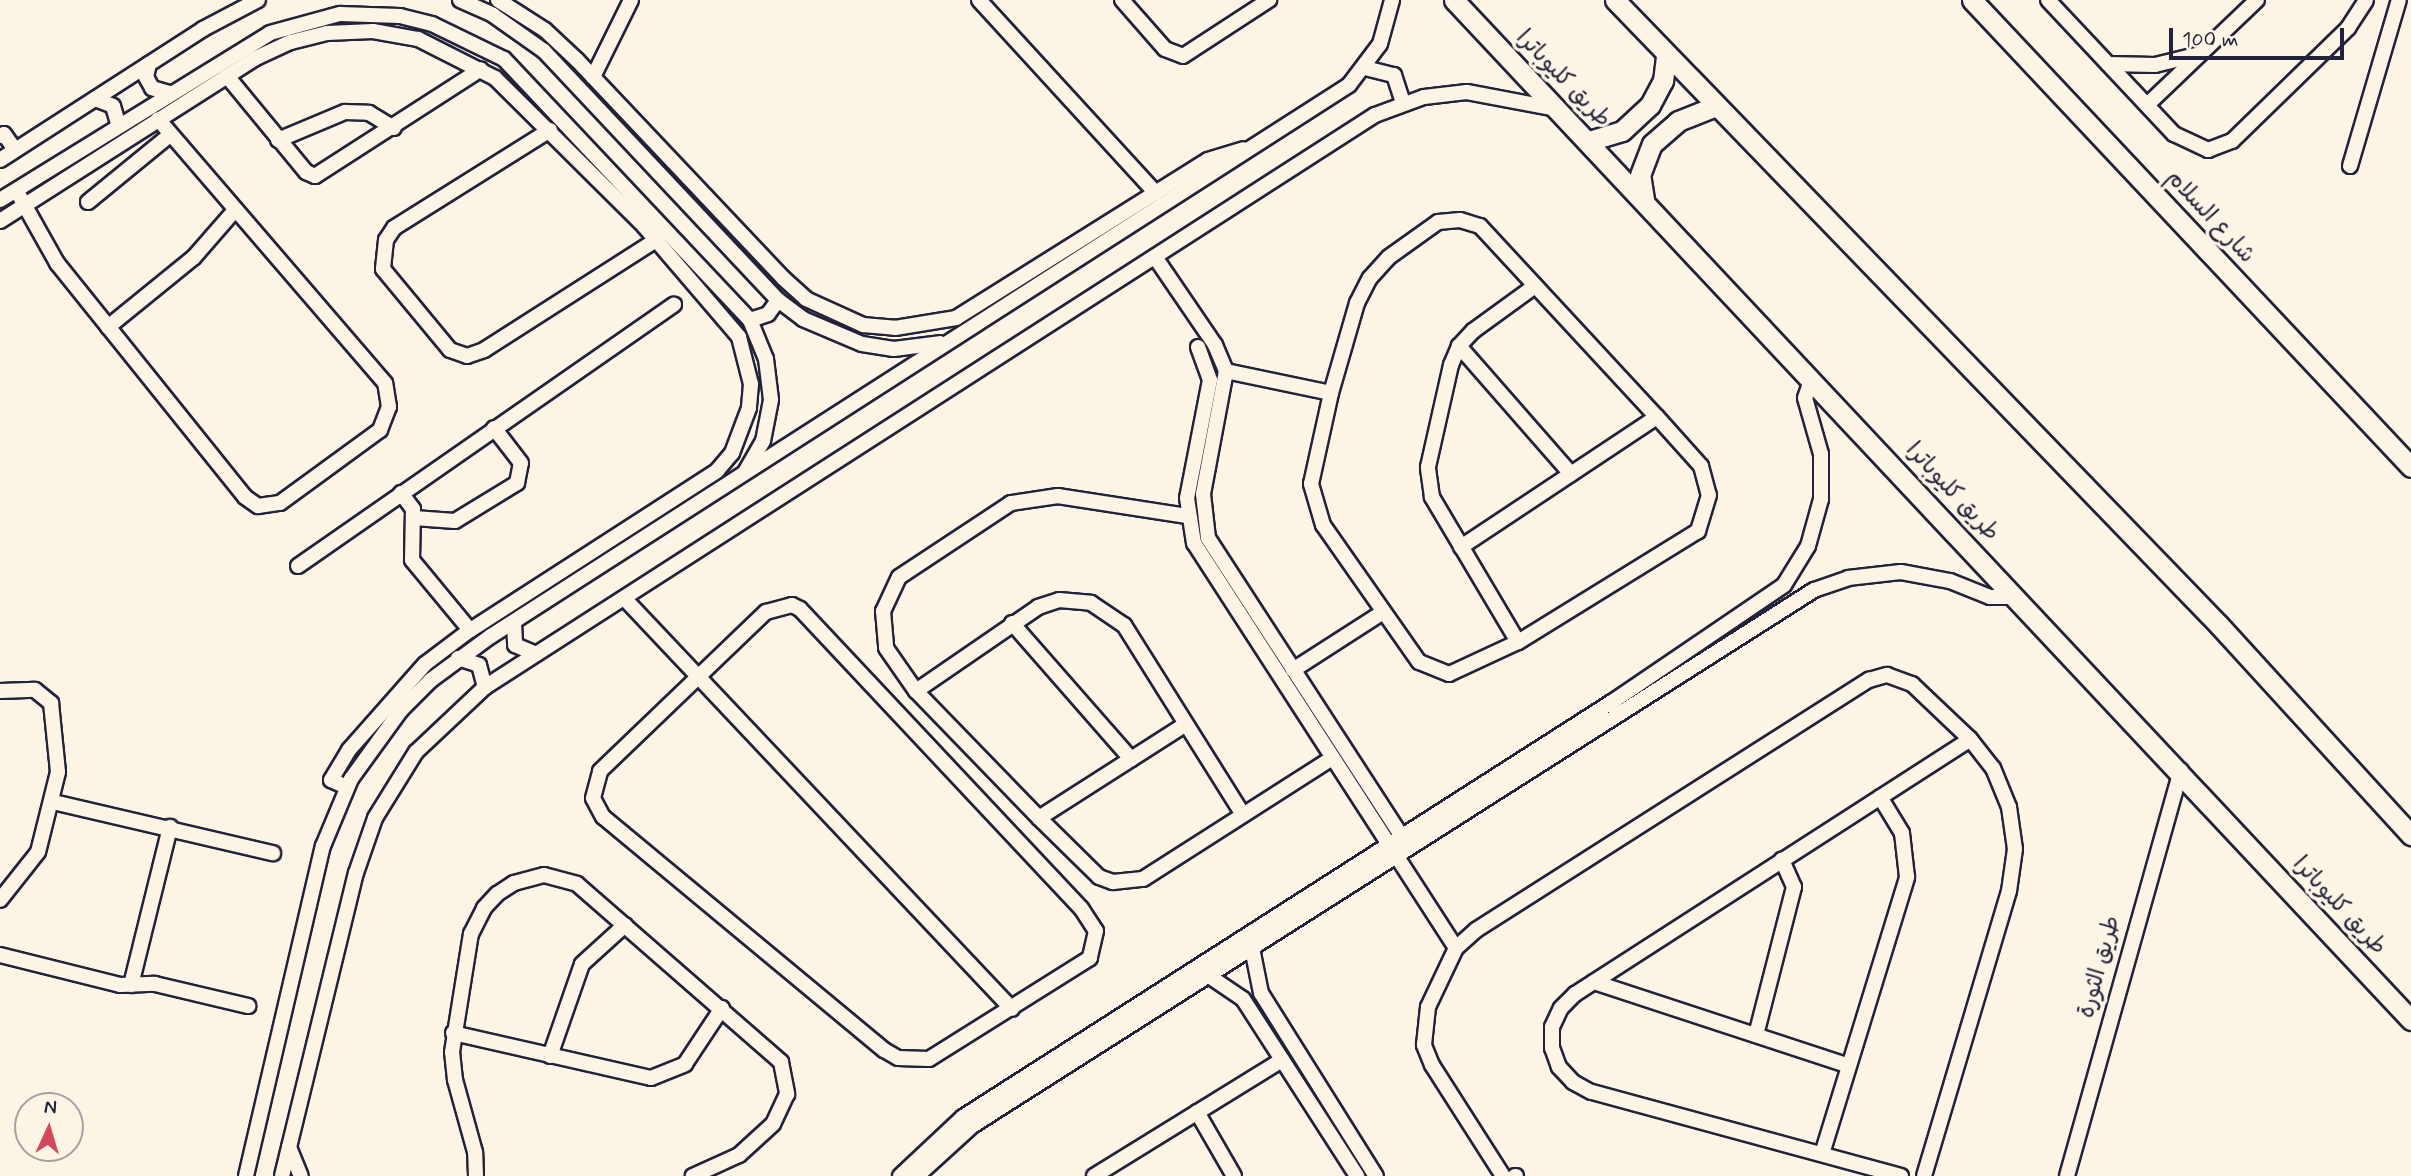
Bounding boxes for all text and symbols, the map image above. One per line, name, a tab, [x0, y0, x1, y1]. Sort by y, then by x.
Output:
scale bar	[2173, 14, 2348, 58]
street label: طريق كليوباترا	[1510, 25, 1616, 133]
text: 100 m	[2182, 26, 2238, 54]
street label: شارع السلام	[2160, 165, 2260, 269]
street label: طريق كليوباترا	[1899, 437, 2005, 547]
street label: طريق كليوباترا	[2286, 851, 2392, 961]
street label: طريق الثورة	[2073, 913, 2127, 1021]
north arrow	[14, 1092, 84, 1162]
text: N	[43, 1095, 58, 1120]

